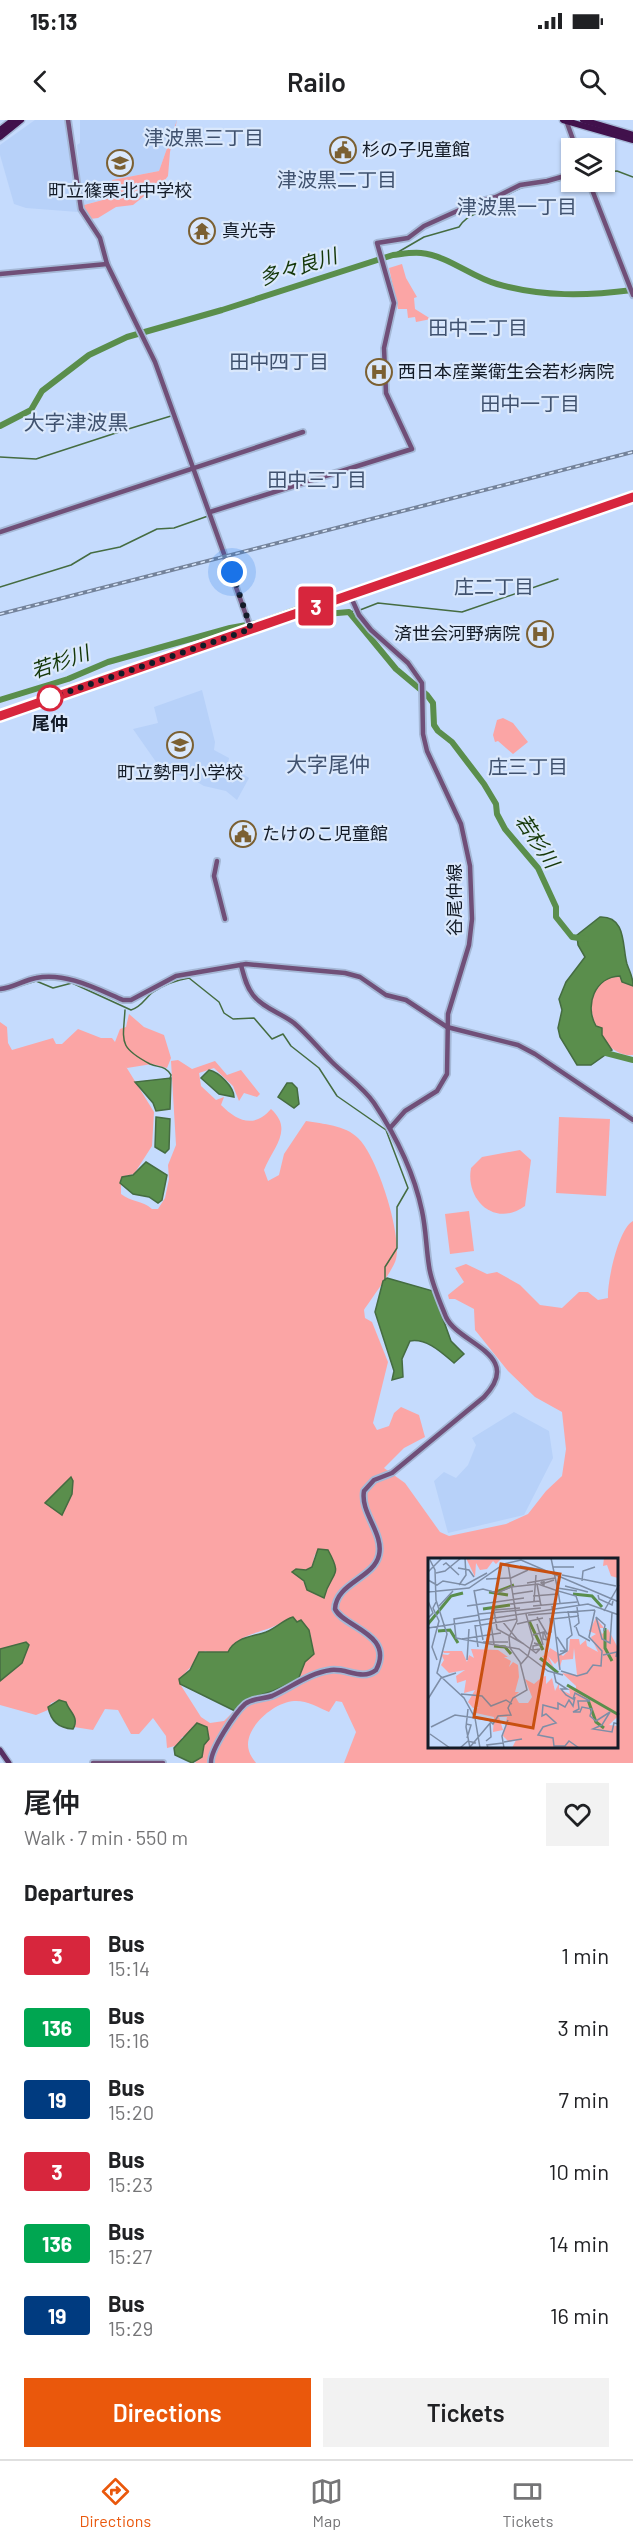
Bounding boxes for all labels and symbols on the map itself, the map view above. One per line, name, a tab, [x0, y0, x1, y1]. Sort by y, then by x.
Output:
district label: 津波黒三丁目	[144, 125, 264, 149]
public building icon: 杉の子児童館	[328, 135, 358, 165]
place label: 杉の子児童館	[362, 138, 470, 160]
school or university icon: 町立篠栗北中学校	[105, 148, 135, 178]
district label: 津波黒二丁目	[277, 167, 397, 191]
place label: 町立篠栗北中学校	[48, 179, 192, 201]
district label: 津波黒一丁目	[457, 194, 577, 218]
temple icon: 真光寺	[187, 216, 217, 246]
place label: 真光寺	[222, 219, 276, 241]
water label: 多々良川	[256, 242, 341, 289]
district label: 田中二丁目	[428, 315, 528, 339]
district label: 田中四丁目	[229, 349, 329, 373]
hospital icon: 西日本産業衛生会若杉病院	[364, 357, 394, 387]
place label: 西日本産業衛生会若杉病院	[398, 360, 614, 382]
district label: 田中一丁目	[480, 391, 580, 415]
district label: 大字津波黒	[24, 409, 129, 434]
district label: 田中三丁目	[267, 467, 367, 491]
your location	[217, 557, 247, 587]
district label: 庄二丁目	[454, 574, 534, 598]
line badge: 3	[296, 586, 336, 626]
hospital icon: 済世会河野病院	[525, 619, 555, 649]
place label: 済世会河野病院	[394, 622, 520, 644]
water label: 若杉川	[27, 639, 94, 682]
marker: 尾仲	[37, 685, 63, 711]
place label: 尾仲	[32, 712, 68, 734]
school or university icon: 町立勢門小学校	[165, 730, 195, 760]
district label: 大字尾仲	[286, 751, 370, 776]
district label: 庄三丁目	[488, 754, 568, 778]
place label: 町立勢門小学校	[117, 761, 243, 783]
water label: 若杉川	[511, 809, 566, 874]
public building icon: たけのこ児童館	[228, 819, 258, 849]
place label: たけのこ児童館	[262, 822, 388, 844]
street label: 谷尾仲線	[443, 864, 465, 936]
inset map	[428, 1558, 618, 1748]

